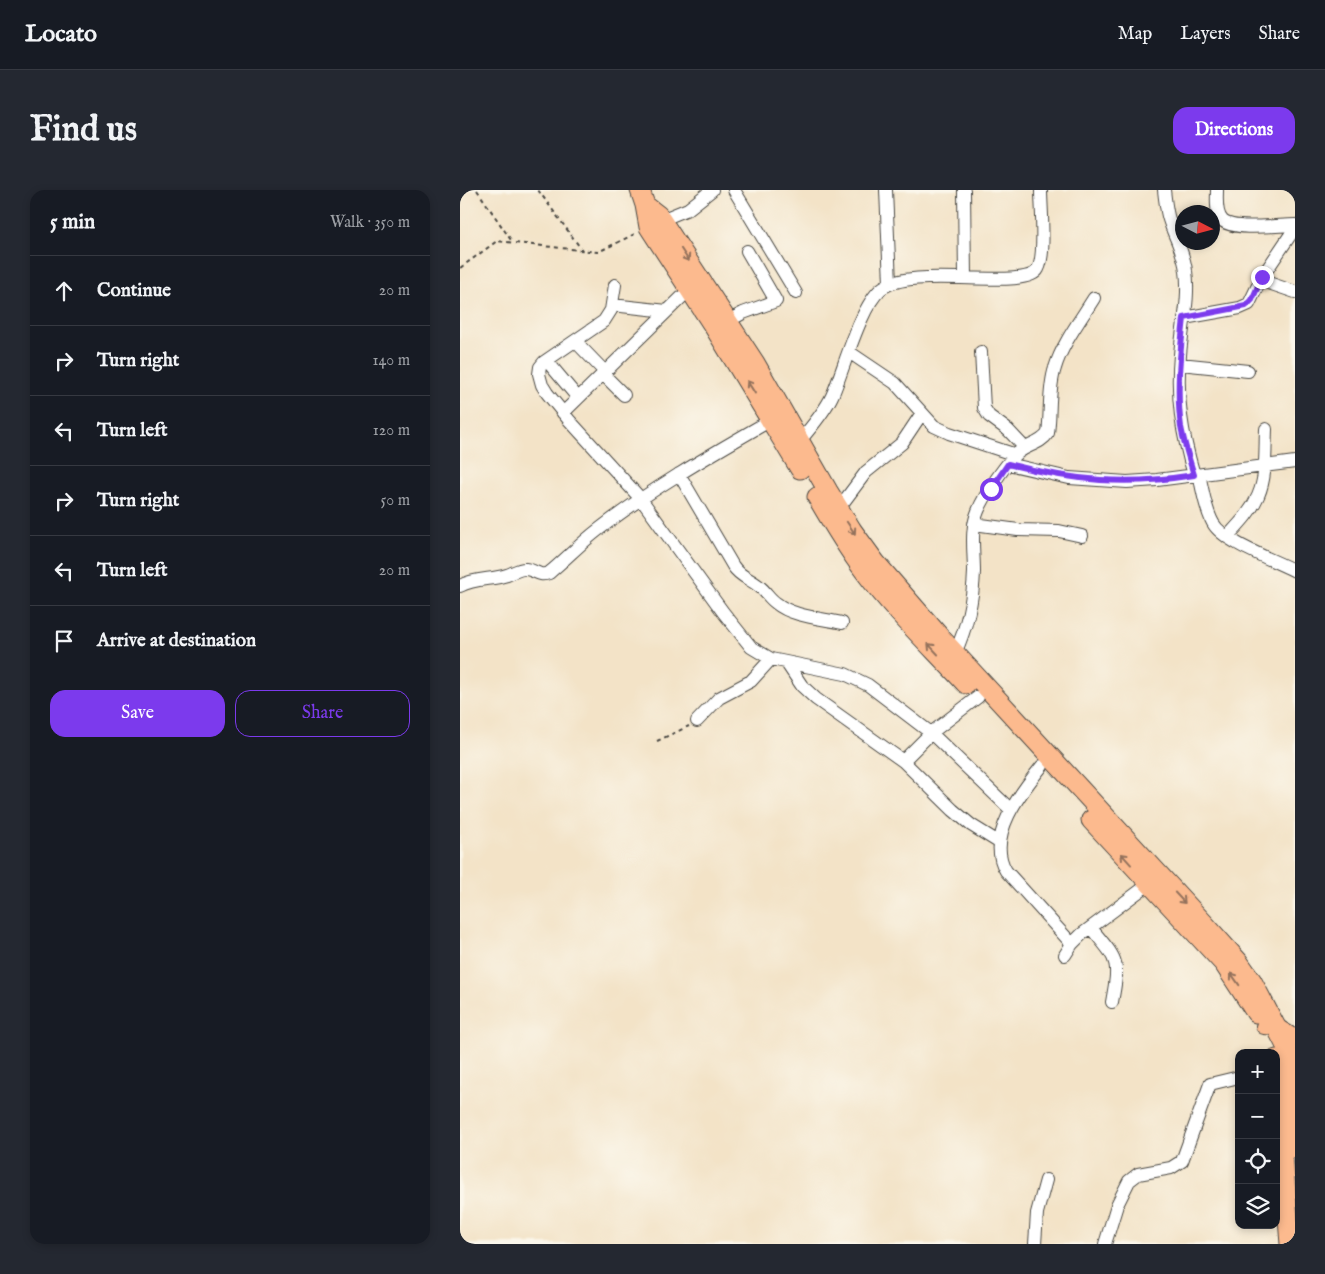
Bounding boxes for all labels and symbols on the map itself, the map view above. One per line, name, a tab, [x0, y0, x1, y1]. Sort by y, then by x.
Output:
north arrow	[1175, 205, 1220, 250]
one-way arrow	[680, 248, 690, 262]
route end	[1251, 266, 1274, 289]
one-way arrow	[746, 381, 756, 395]
route start	[980, 478, 1003, 501]
one-way arrow	[846, 521, 857, 535]
one-way arrow	[927, 643, 939, 655]
one-way arrow	[1120, 852, 1132, 865]
one-way arrow	[1174, 891, 1186, 904]
one-way arrow	[1230, 973, 1240, 987]

